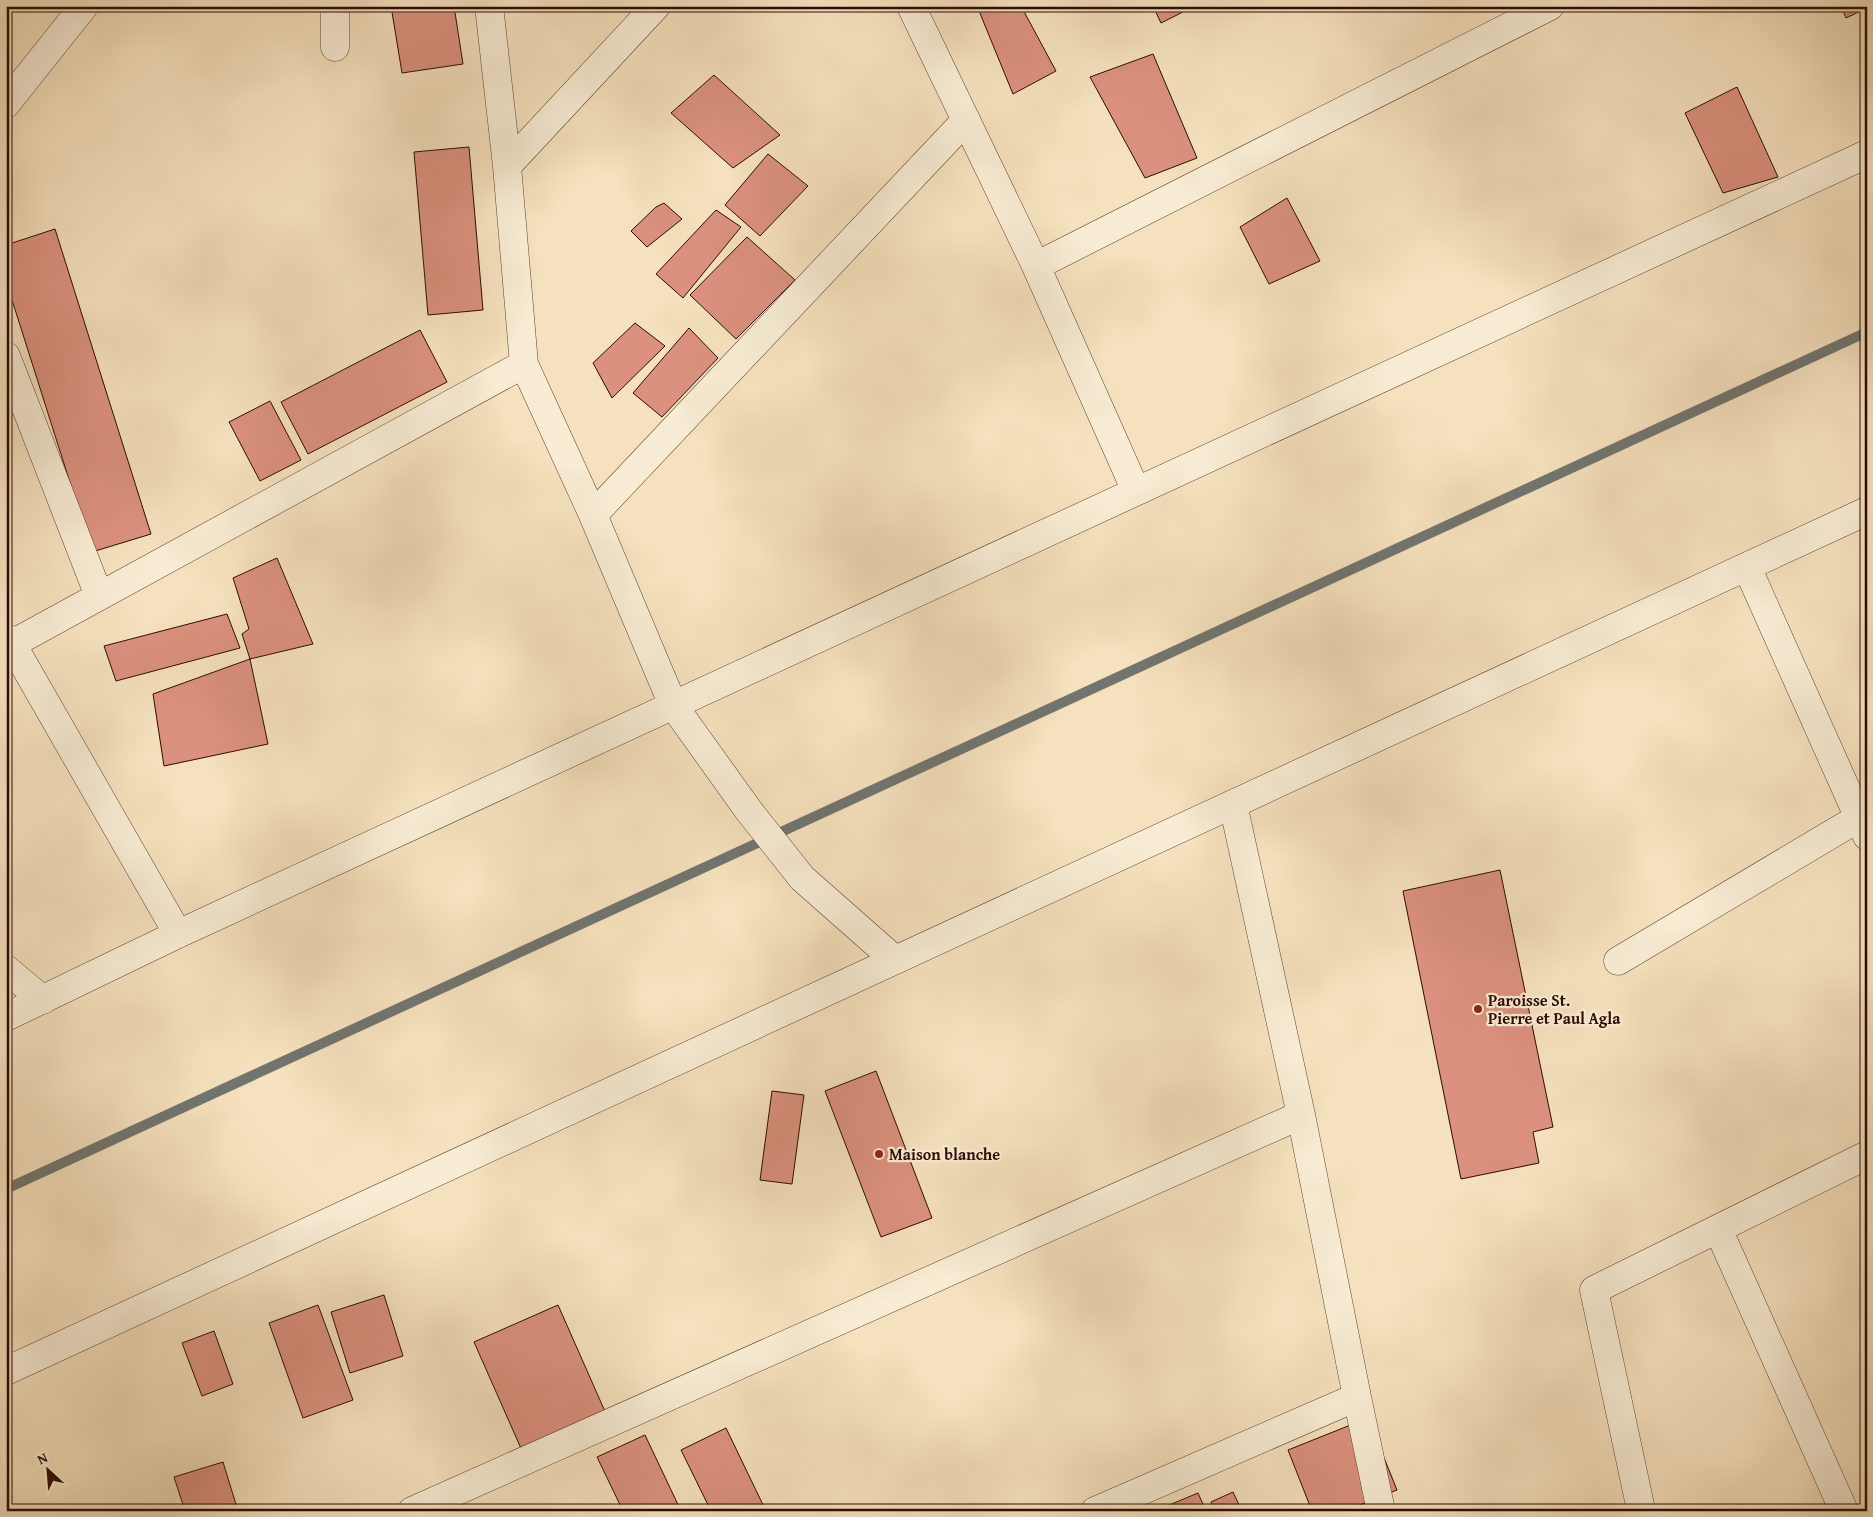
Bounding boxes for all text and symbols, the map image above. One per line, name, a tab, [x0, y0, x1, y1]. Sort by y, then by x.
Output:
place label: Paroisse St. Pierre et Paul Agla	[1488, 988, 1621, 1030]
marker: Paroisse St. Pierre et Paul Agla	[1472, 1003, 1484, 1015]
place label: Maison blanche	[889, 1142, 1000, 1166]
marker: Maison blanche	[873, 1148, 885, 1160]
north arrow	[22, 1444, 72, 1494]
text: N	[34, 1447, 51, 1469]

